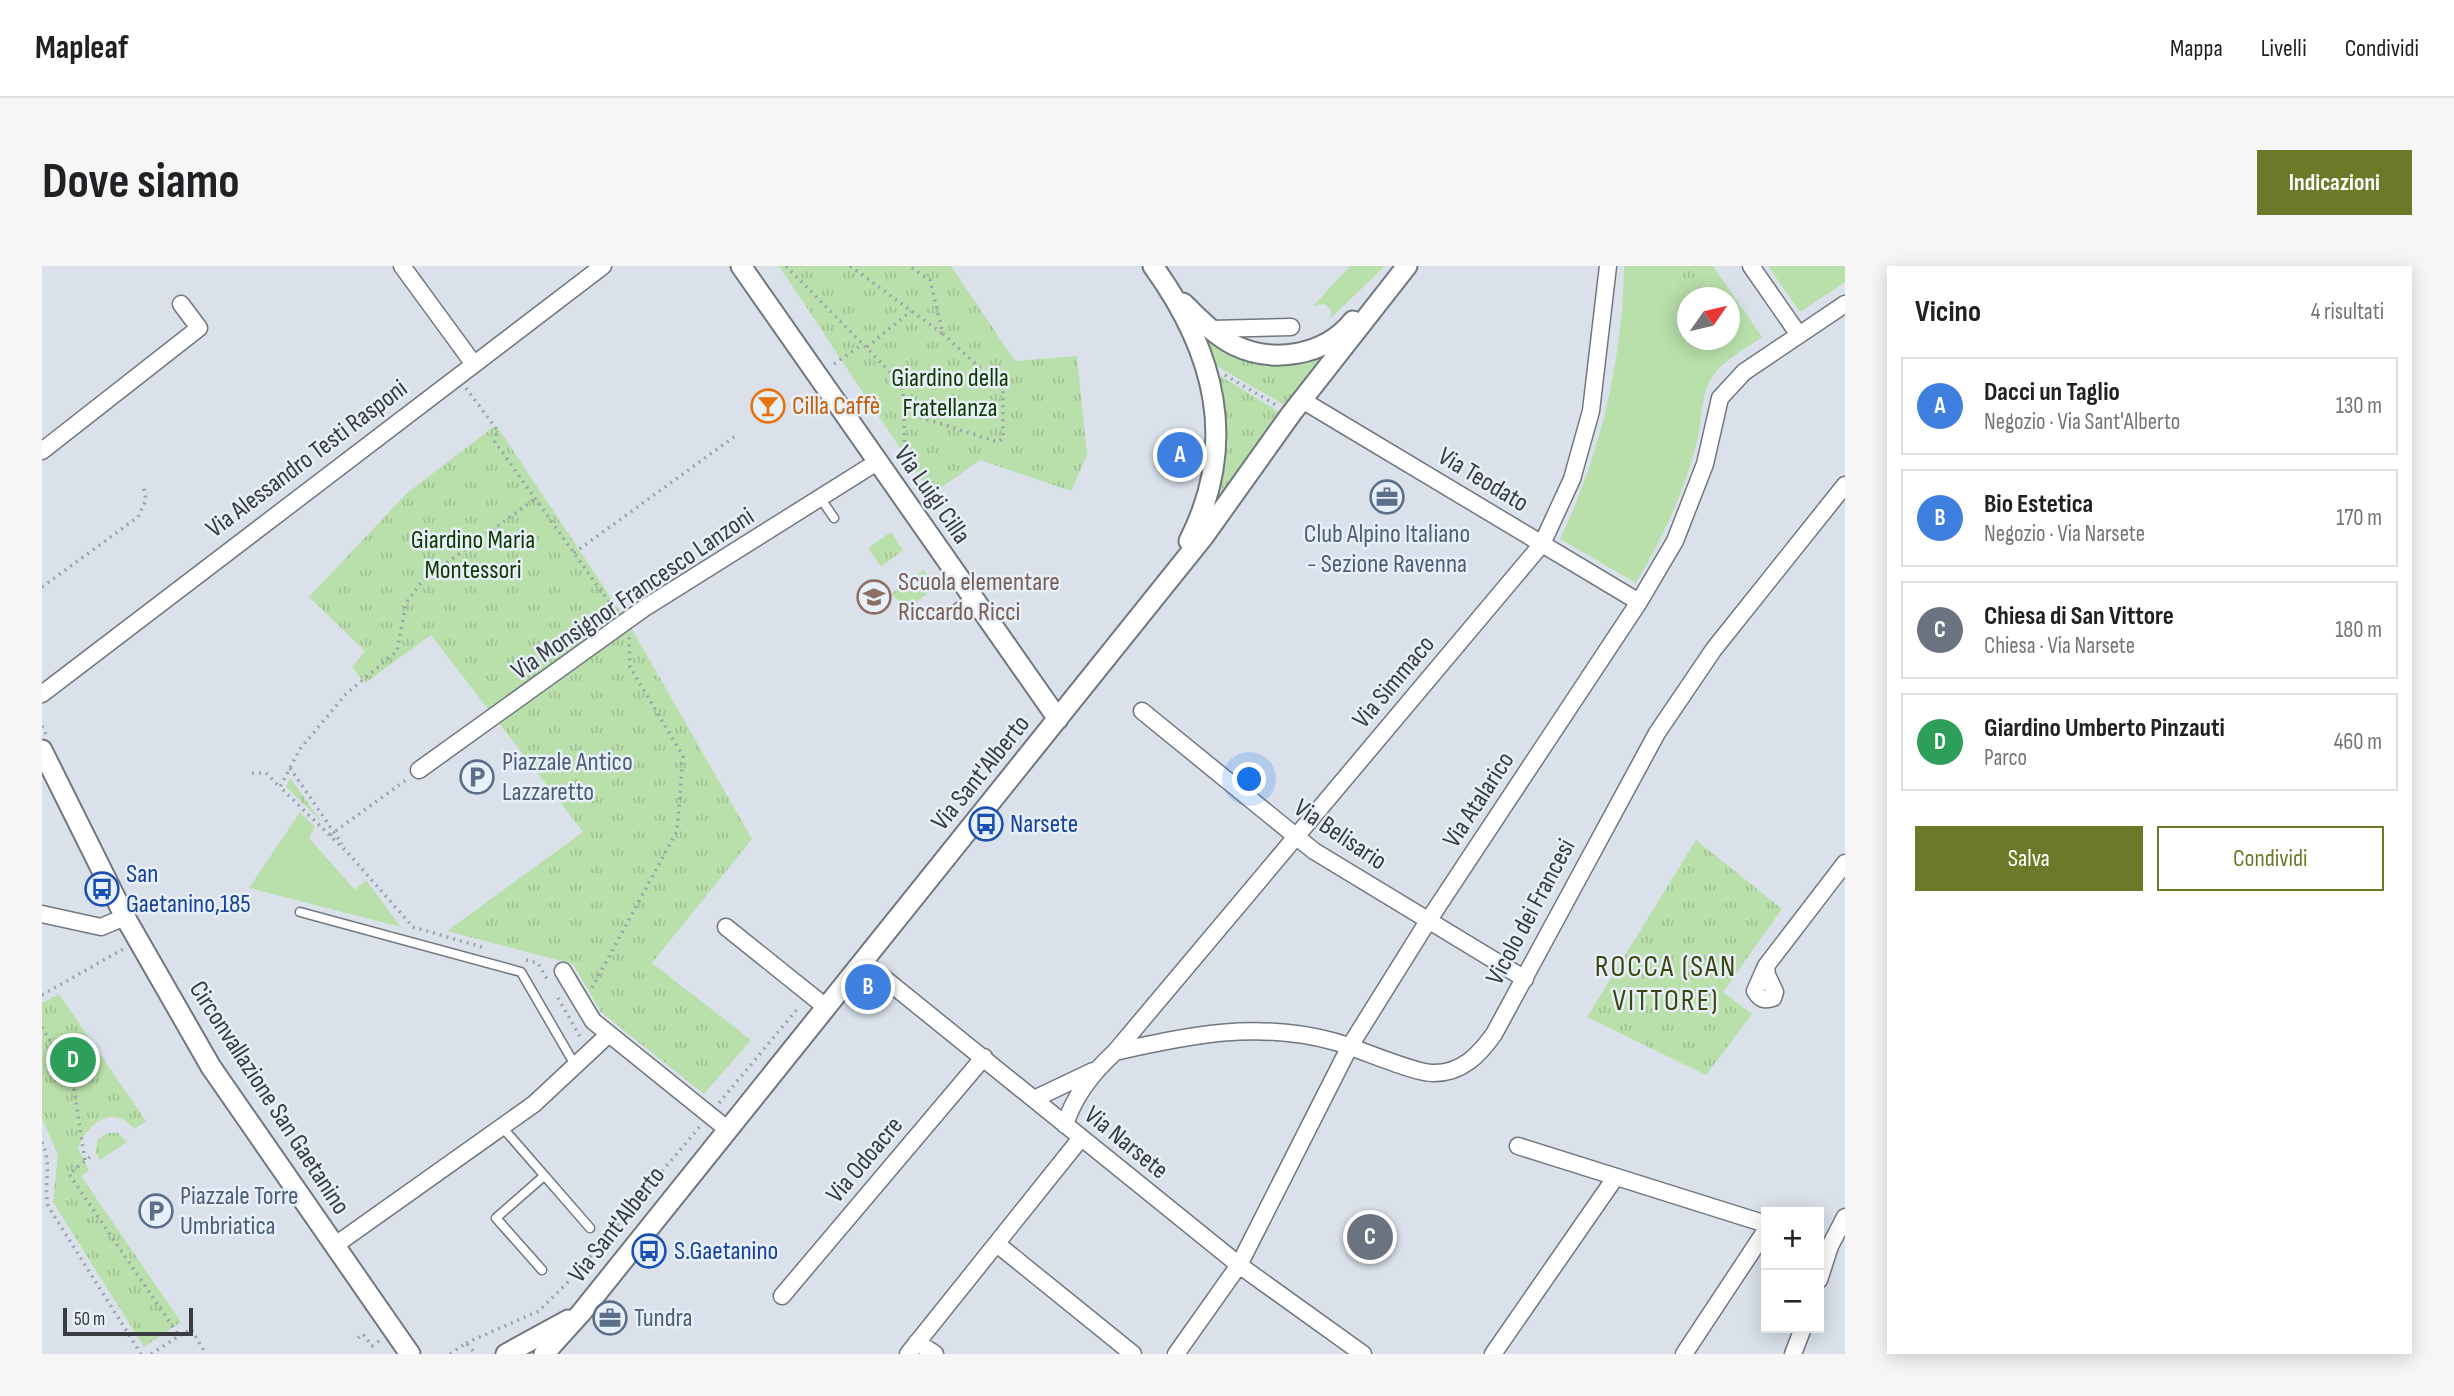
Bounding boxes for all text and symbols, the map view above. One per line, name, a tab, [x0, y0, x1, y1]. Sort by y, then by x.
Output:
text: Mapleaf	[35, 28, 128, 68]
text: Mappa	[2170, 34, 2223, 63]
text: Livelli	[2261, 34, 2307, 63]
text: Condividi	[2345, 34, 2419, 63]
button: Indicazioni	[2257, 150, 2412, 215]
text: Dove siamo	[42, 153, 240, 212]
north arrow	[1677, 287, 1740, 350]
text: Vicino	[1915, 294, 1981, 330]
text: 4 risultati	[2311, 298, 2384, 326]
park label: Giardino della Fratellanza	[891, 363, 1009, 424]
street label: Via Alessandro Testi Rasponi	[200, 373, 414, 545]
text: Dacci un Taglio	[1984, 377, 2120, 408]
bar icon: Cilla Caffè	[749, 387, 787, 425]
place label: Cilla Caffè	[792, 391, 880, 422]
text: A	[1935, 392, 1945, 420]
text: 130 m	[2336, 392, 2382, 420]
text: Negozio · Via Sant'Alberto	[1984, 408, 2180, 436]
pin: A	[1157, 429, 1203, 481]
street label: Via Luigi Cilla	[887, 440, 977, 550]
street label: Via Teodato	[1432, 441, 1534, 519]
office icon: Club Alpino Italiano - Sezione Ravenna	[1368, 478, 1406, 516]
text: Bio Estetica	[1984, 489, 2093, 520]
street label: Via Monsignor Francesco Lanzoni	[506, 501, 760, 687]
text: B	[1935, 504, 1945, 532]
text: 170 m	[2336, 504, 2382, 532]
place label: Club Alpino Italiano - Sezione Ravenna	[1304, 519, 1470, 580]
text: Negozio · Via Narsete	[1984, 520, 2145, 548]
park label: Giardino Maria Montessori	[411, 525, 535, 586]
place label: Scuola elementare Riccardo Ricci	[898, 567, 1060, 628]
school or university icon: Scuola elementare Riccardo Ricci	[855, 578, 893, 616]
text: Chiesa di San Vittore	[1984, 601, 2174, 632]
text: C	[1934, 616, 1946, 644]
text: 180 m	[2335, 616, 2382, 644]
street label: Via Simmaco	[1346, 629, 1442, 735]
text: Chiesa · Via Narsete	[1984, 632, 2135, 660]
street label: Via Sant'Alberto	[925, 709, 1037, 837]
text: Giardino Umberto Pinzauti	[1984, 713, 2225, 744]
text: D	[1934, 728, 1946, 756]
text: 460 m	[2334, 728, 2382, 756]
text: Parco	[1984, 744, 2027, 772]
street label: Via Atalarico	[1437, 746, 1521, 854]
place label: Piazzale Antico Lazzaretto	[502, 747, 633, 808]
parking icon: Piazzale Antico Lazzaretto	[458, 758, 496, 796]
your location	[1232, 762, 1266, 796]
street label: Via Belisario	[1288, 793, 1392, 877]
bus stop icon: Narsete	[967, 805, 1005, 843]
place label: Narsete	[1010, 809, 1078, 840]
button: Salva	[1915, 826, 2143, 891]
button: Condividi	[2157, 826, 2384, 891]
street label: Vicolo dei Francesi	[1480, 834, 1582, 990]
place label: San Gaetanino,185	[126, 859, 251, 920]
bus stop icon: San Gaetanino,185	[83, 870, 121, 908]
district label: ROCCA (SAN VITTORE)	[1595, 949, 1737, 1019]
pin: B	[845, 961, 891, 1013]
street label: Circonvallazione San Gaetanino	[182, 975, 356, 1221]
pin: D	[50, 1034, 96, 1086]
street label: Via Narsete	[1078, 1100, 1174, 1186]
street label: Via Odoacre	[820, 1111, 910, 1209]
street label: Via Sant'Alberto	[562, 1161, 672, 1289]
place label: Piazzale Torre Umbriatica	[180, 1181, 299, 1242]
parking icon: Piazzale Torre Umbriatica	[137, 1192, 175, 1230]
map controls	[1761, 1207, 1824, 1333]
button: +	[1761, 1207, 1824, 1270]
pin: C	[1347, 1211, 1393, 1263]
bus stop icon: S.Gaetanino	[630, 1232, 668, 1270]
place label: S.Gaetanino	[674, 1236, 778, 1267]
button: −	[1761, 1270, 1824, 1333]
office icon: Tundra	[591, 1299, 629, 1337]
place label: Tundra	[634, 1303, 693, 1334]
scale bar	[63, 1305, 192, 1337]
text: 50 m	[74, 1308, 105, 1331]

